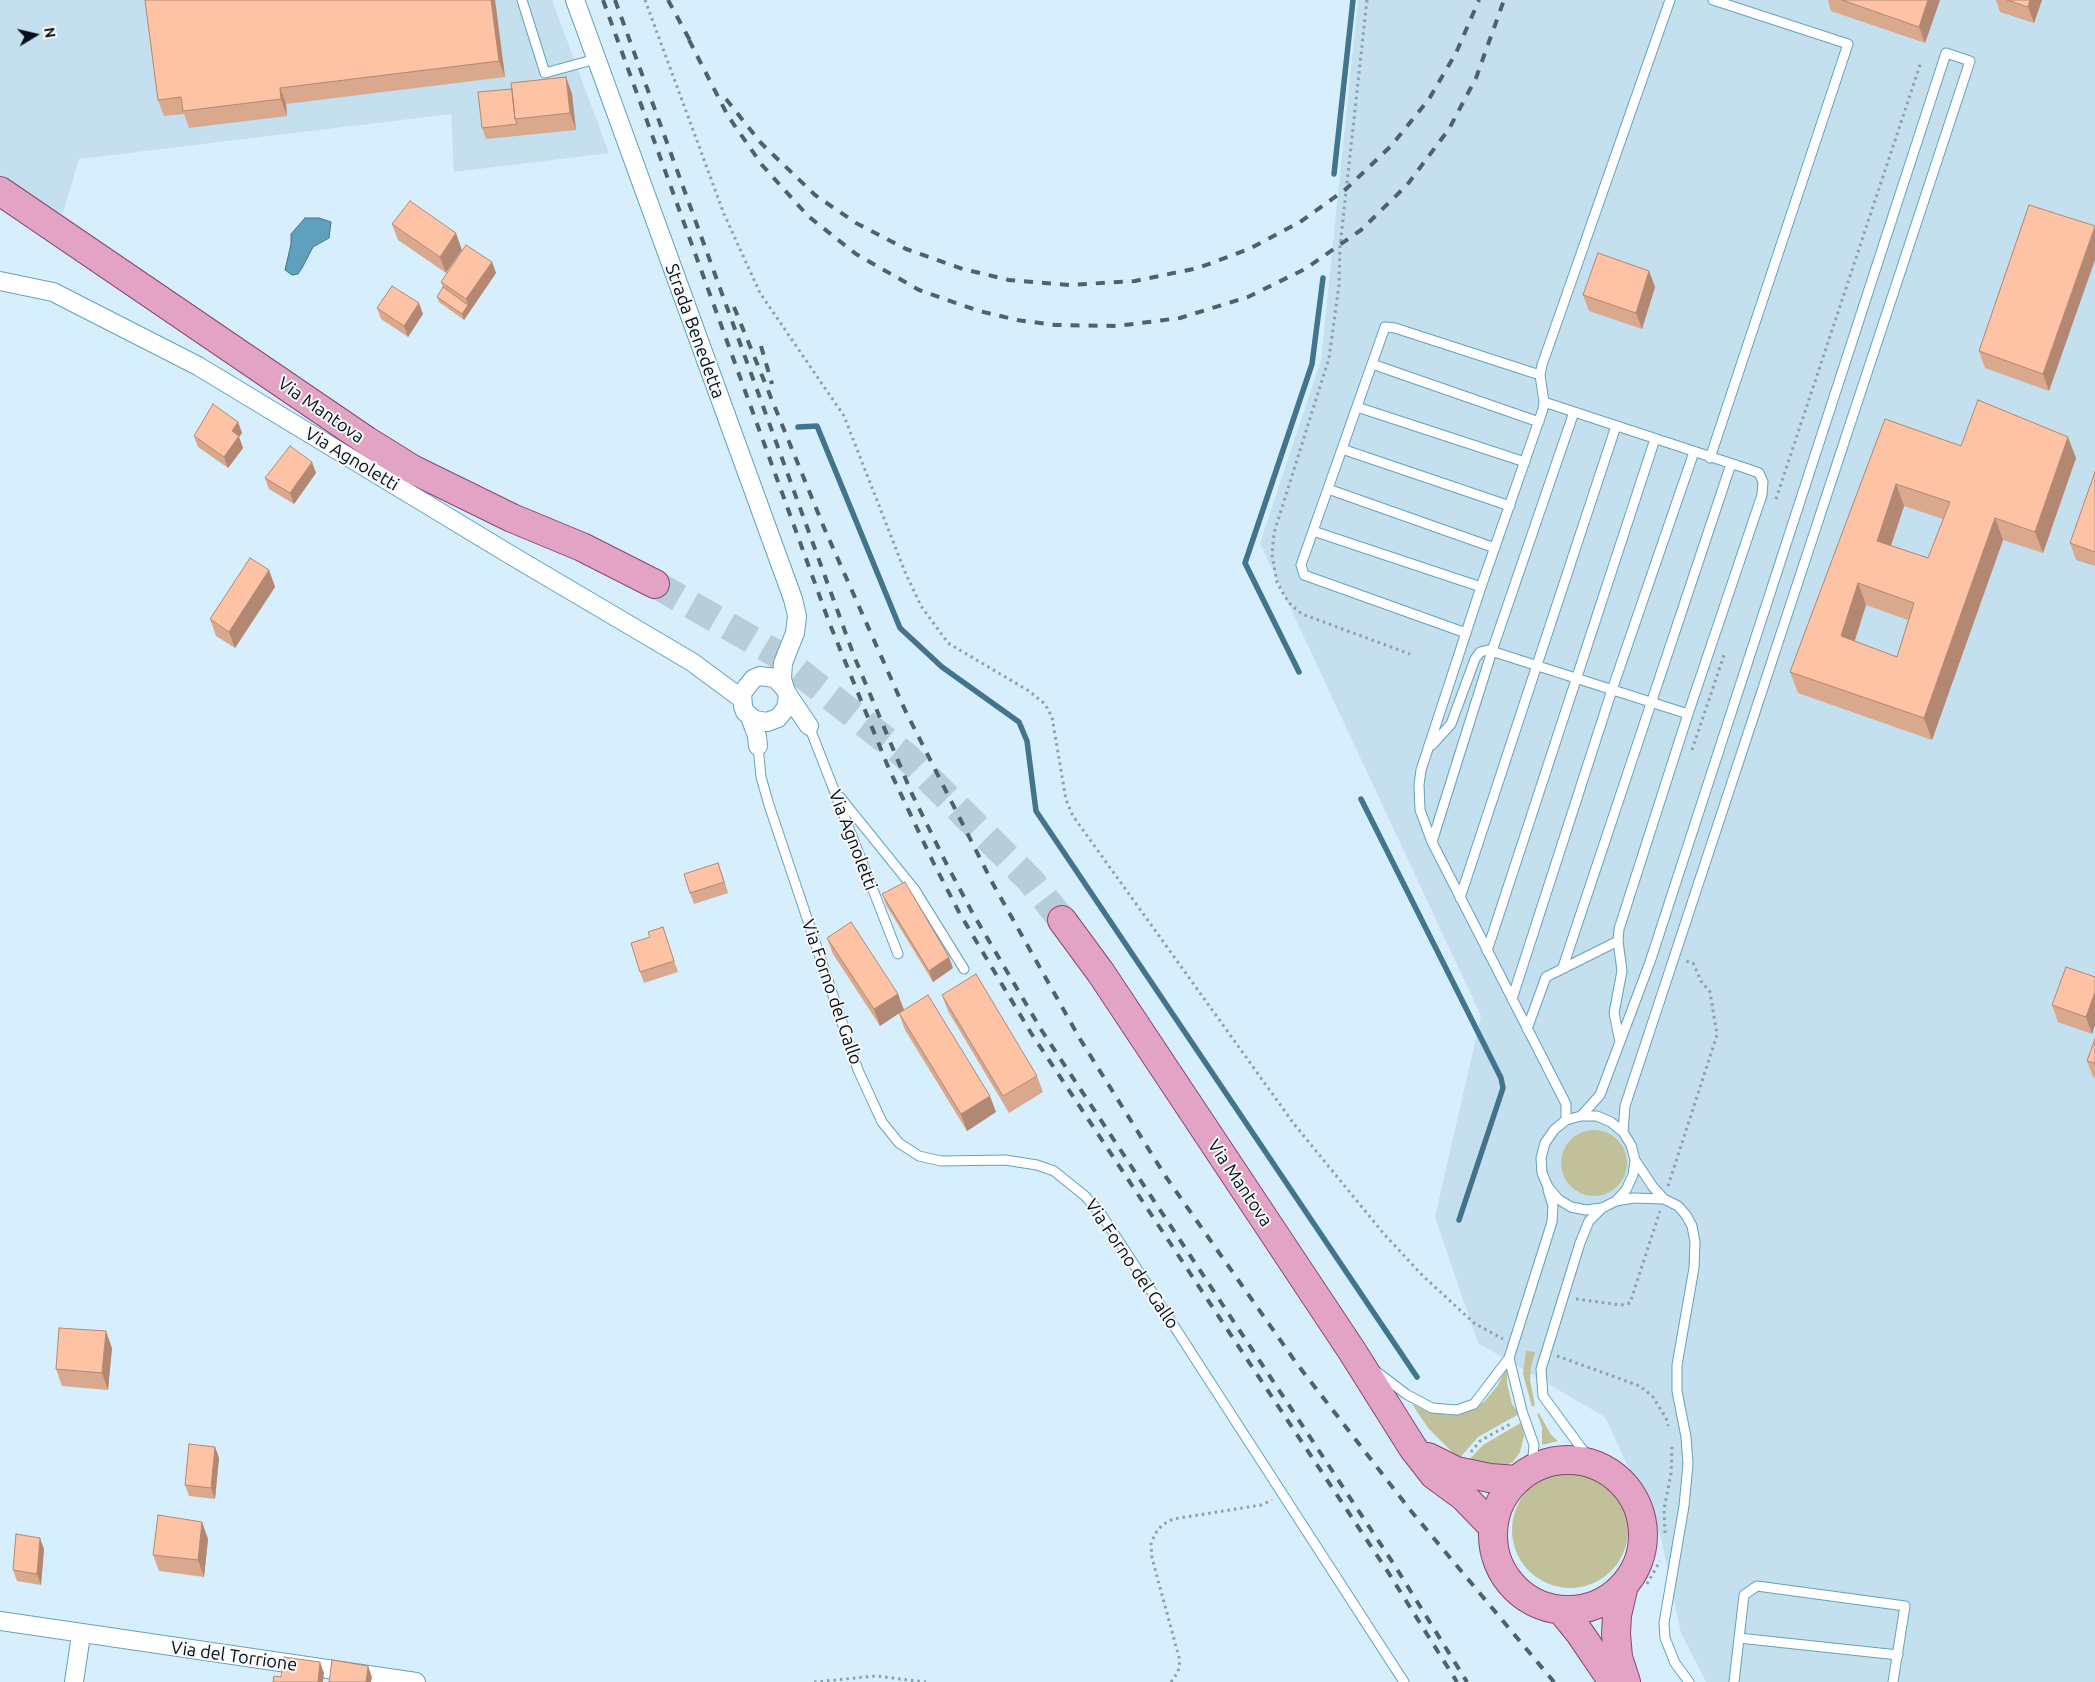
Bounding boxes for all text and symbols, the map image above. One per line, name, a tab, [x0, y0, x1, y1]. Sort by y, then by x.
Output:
north arrow	[10, 10, 60, 60]
text: N	[41, 26, 59, 39]
street label: Strada Benedetta	[661, 261, 729, 401]
street label: Via Mantova	[274, 372, 368, 448]
street label: Via Agnoletti	[301, 423, 403, 495]
street label: Via Agnoletti	[824, 787, 882, 893]
street label: Via Forno del Gallo	[797, 917, 867, 1067]
street label: Via Mantova	[1203, 1135, 1277, 1231]
street label: Via Forno del Gallo	[1081, 1195, 1183, 1333]
street label: Via del Torrione	[169, 1636, 299, 1676]

